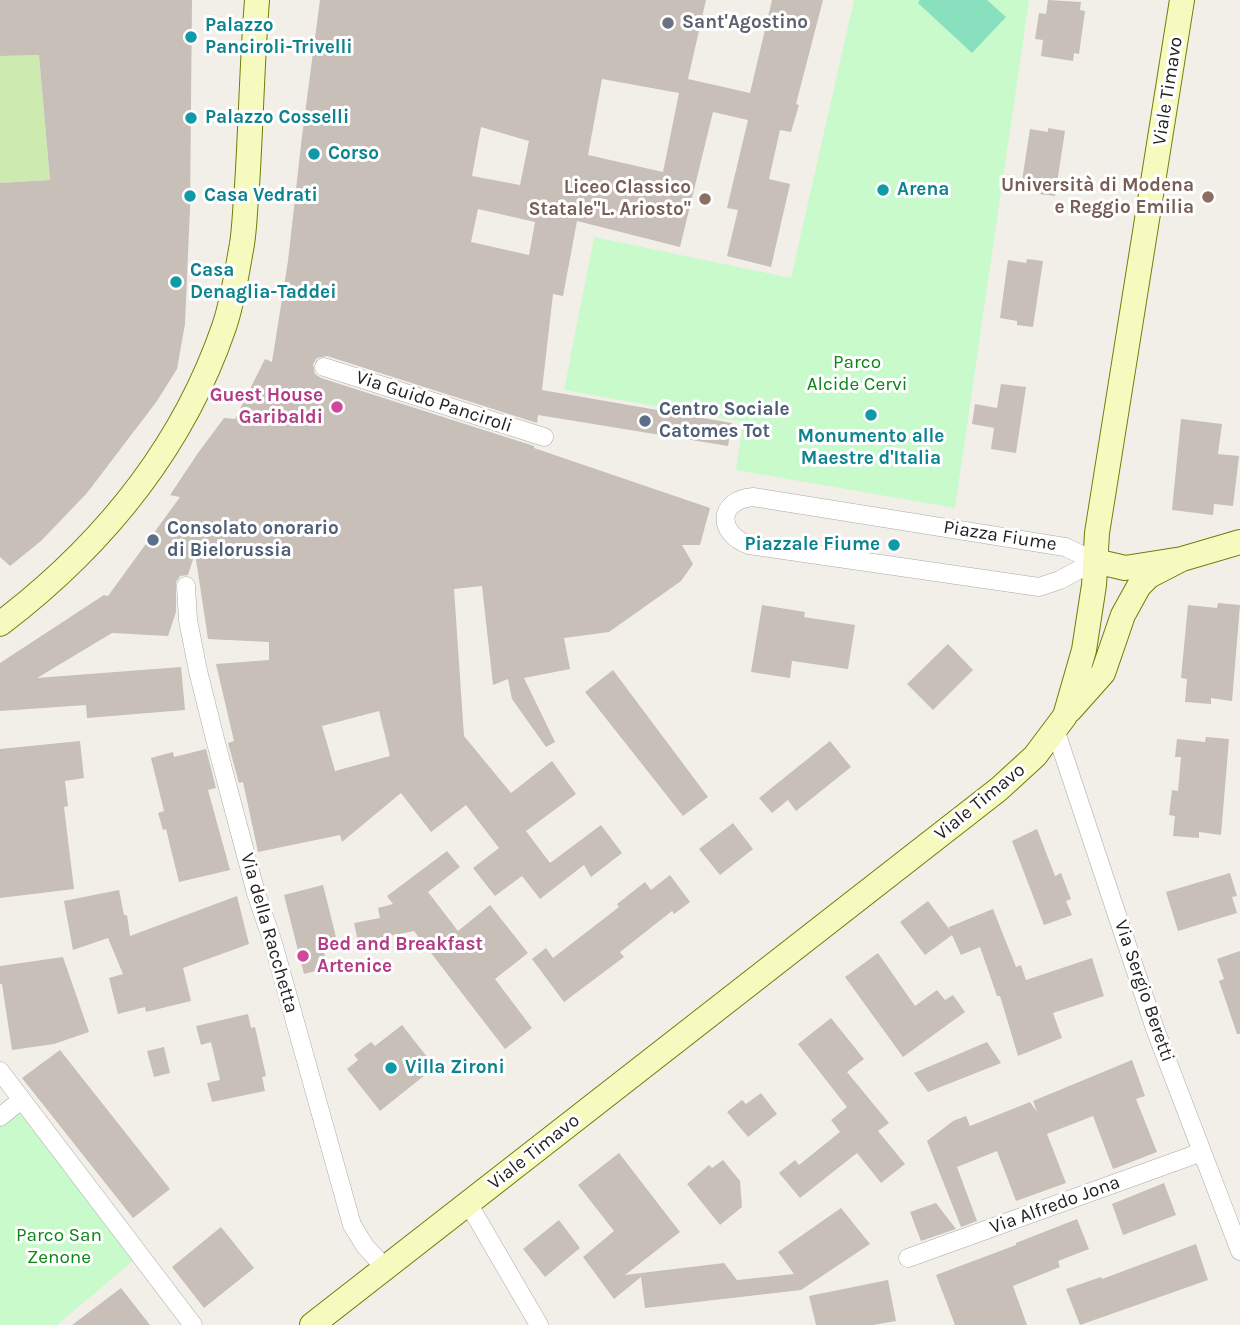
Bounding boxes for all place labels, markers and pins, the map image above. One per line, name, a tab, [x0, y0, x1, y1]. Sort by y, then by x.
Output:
place label: Sant'Agostino	[682, 12, 808, 34]
place label: Palazzo Panciroli-Trivelli	[205, 15, 353, 59]
marker: Sant'Agostino	[660, 15, 676, 31]
marker: Palazzo Panciroli-Trivelli	[183, 29, 199, 45]
place label: Palazzo Cosselli	[205, 107, 349, 129]
marker: Palazzo Cosselli	[183, 110, 199, 126]
place label: Corso	[328, 143, 379, 165]
marker: Corso	[306, 146, 322, 162]
place label: Università di Modena e Reggio Emilia	[1001, 175, 1194, 219]
place label: Liceo Classico Statale"L. Ariosto"	[528, 177, 691, 221]
place label: Arena	[897, 179, 949, 201]
marker: Arena	[875, 182, 891, 198]
place label: Casa Vedrati	[204, 185, 318, 207]
marker: Casa Vedrati	[182, 188, 198, 204]
marker: Università di Modena e Reggio Emilia	[1200, 189, 1216, 205]
marker: Liceo Classico Statale"L. Ariosto"	[697, 191, 713, 207]
place label: Casa Denaglia-Taddei	[190, 260, 336, 304]
marker: Casa Denaglia-Taddei	[168, 274, 184, 290]
place label: Guest House Garibaldi	[210, 385, 323, 429]
marker: Guest House Garibaldi	[329, 399, 345, 415]
place label: Centro Sociale Catomes Tot	[659, 399, 790, 443]
marker: Monumento alle Maestre d'Italia	[863, 407, 879, 423]
marker: Centro Sociale Catomes Tot	[637, 413, 653, 429]
place label: Monumento alle Maestre d'Italia	[798, 426, 944, 470]
place label: Consolato onorario di Bielorussia	[167, 518, 339, 562]
marker: Consolato onorario di Bielorussia	[145, 532, 161, 548]
place label: Piazzale Fiume	[744, 534, 880, 556]
marker: Piazzale Fiume	[886, 537, 902, 553]
place label: Bed and Breakfast Artenice	[317, 934, 483, 978]
marker: Bed and Breakfast Artenice	[295, 948, 311, 964]
place label: Villa Zironi	[405, 1057, 505, 1079]
marker: Villa Zironi	[383, 1060, 399, 1076]

